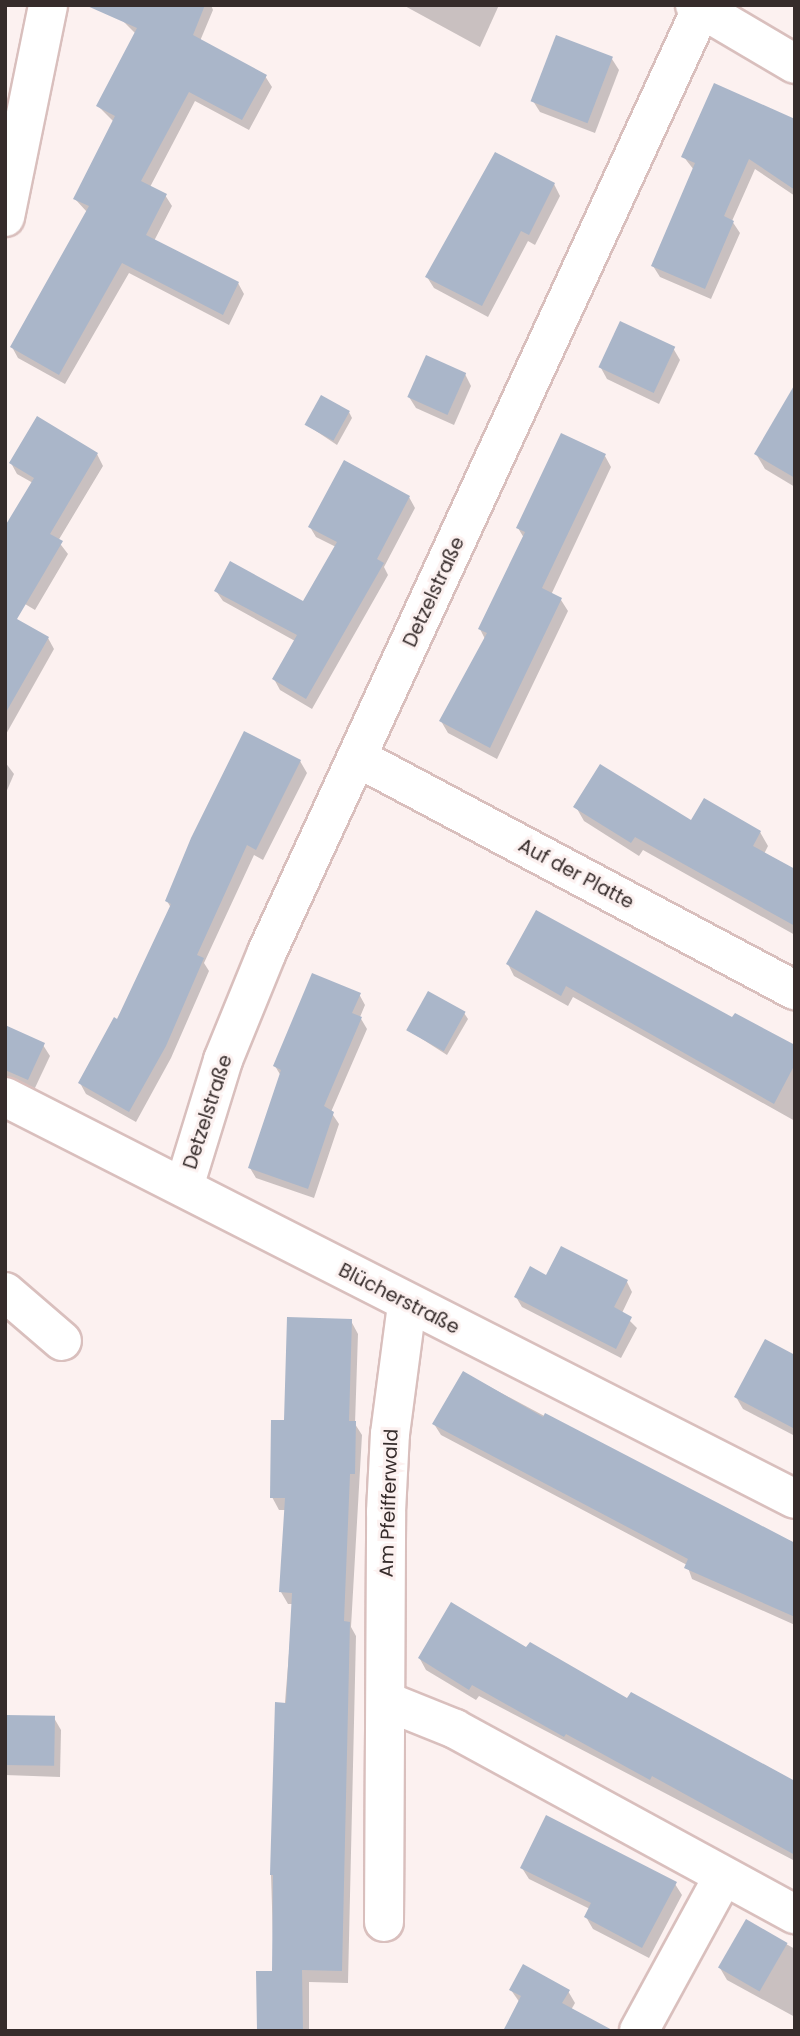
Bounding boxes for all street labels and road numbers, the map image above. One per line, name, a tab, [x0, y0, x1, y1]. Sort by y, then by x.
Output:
street label: Detzelstraße	[399, 533, 469, 651]
street label: Auf der Platte	[514, 834, 638, 914]
street label: Detzelstraße	[179, 1052, 237, 1172]
street label: Blücherstraße	[335, 1259, 463, 1339]
street label: Am Pfeifferwald	[375, 1428, 403, 1578]

